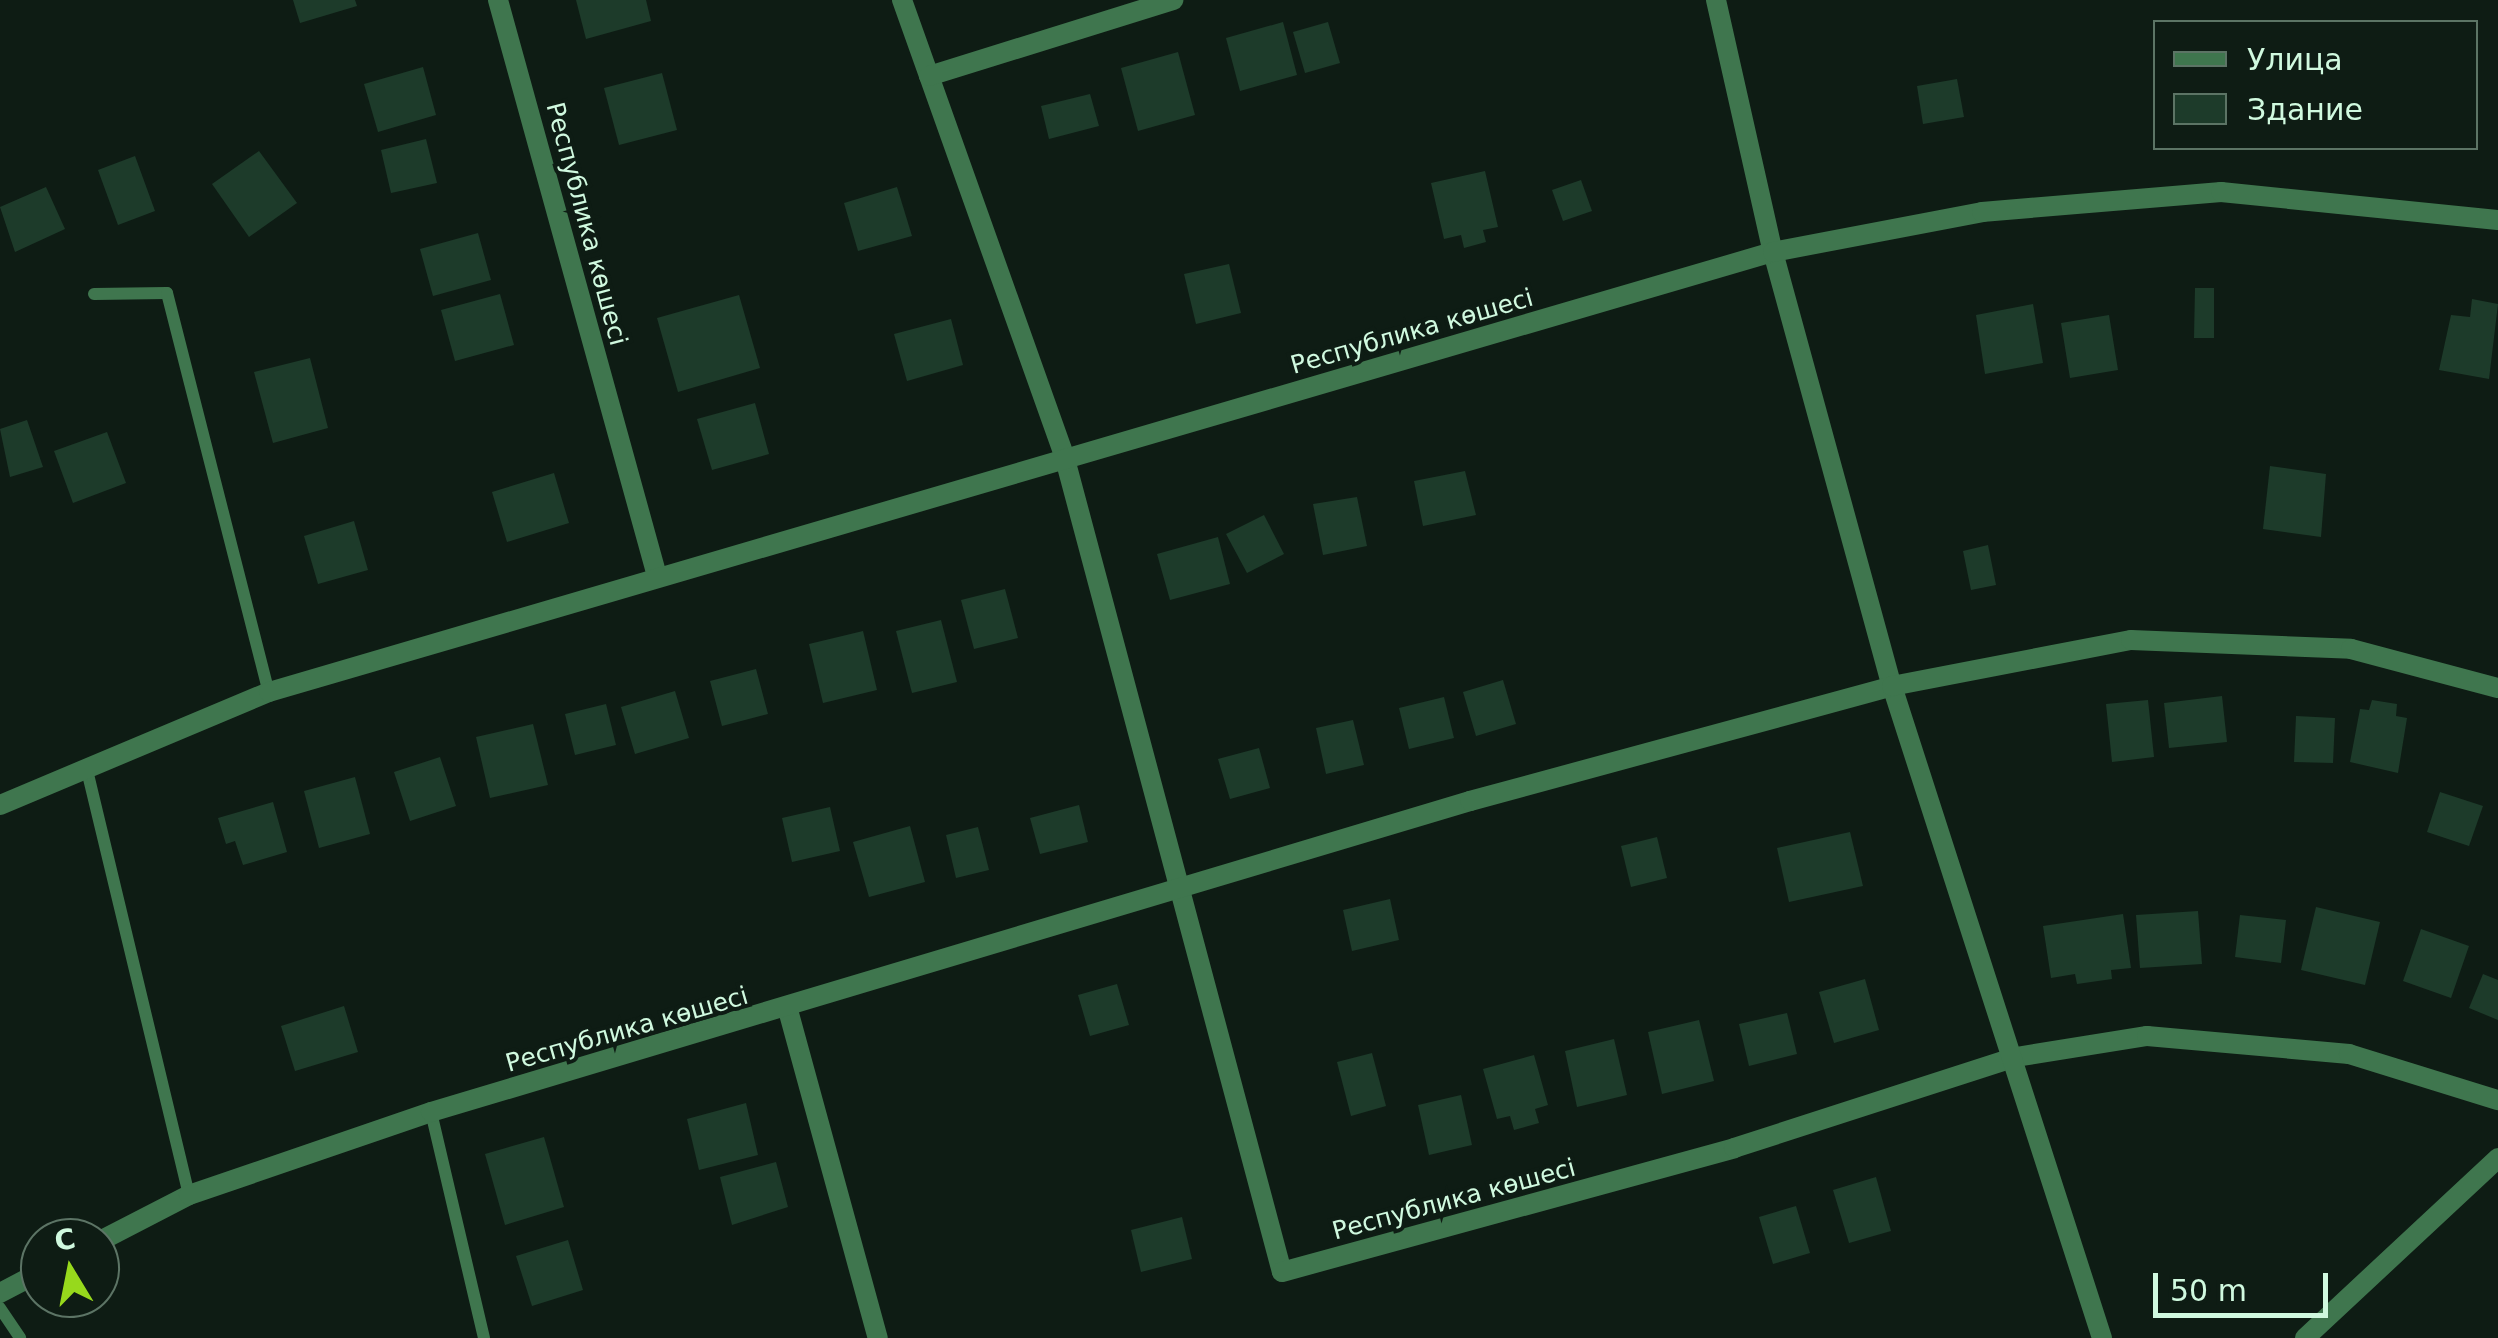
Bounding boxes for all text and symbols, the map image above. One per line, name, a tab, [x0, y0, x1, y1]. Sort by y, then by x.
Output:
legend	[2153, 20, 2478, 150]
text: Улица	[2247, 42, 2343, 77]
text: Здание	[2247, 92, 2363, 127]
street label: Республика көшесі	[539, 99, 633, 349]
street label: Республика көшесі	[1287, 283, 1537, 381]
street label: Республика көшесі	[502, 981, 752, 1079]
street label: Республика көшесі	[1329, 1153, 1579, 1247]
north arrow	[20, 1218, 120, 1318]
text: С	[52, 1222, 78, 1258]
scale bar	[2158, 1253, 2333, 1315]
text: 50 m	[2170, 1273, 2247, 1308]

